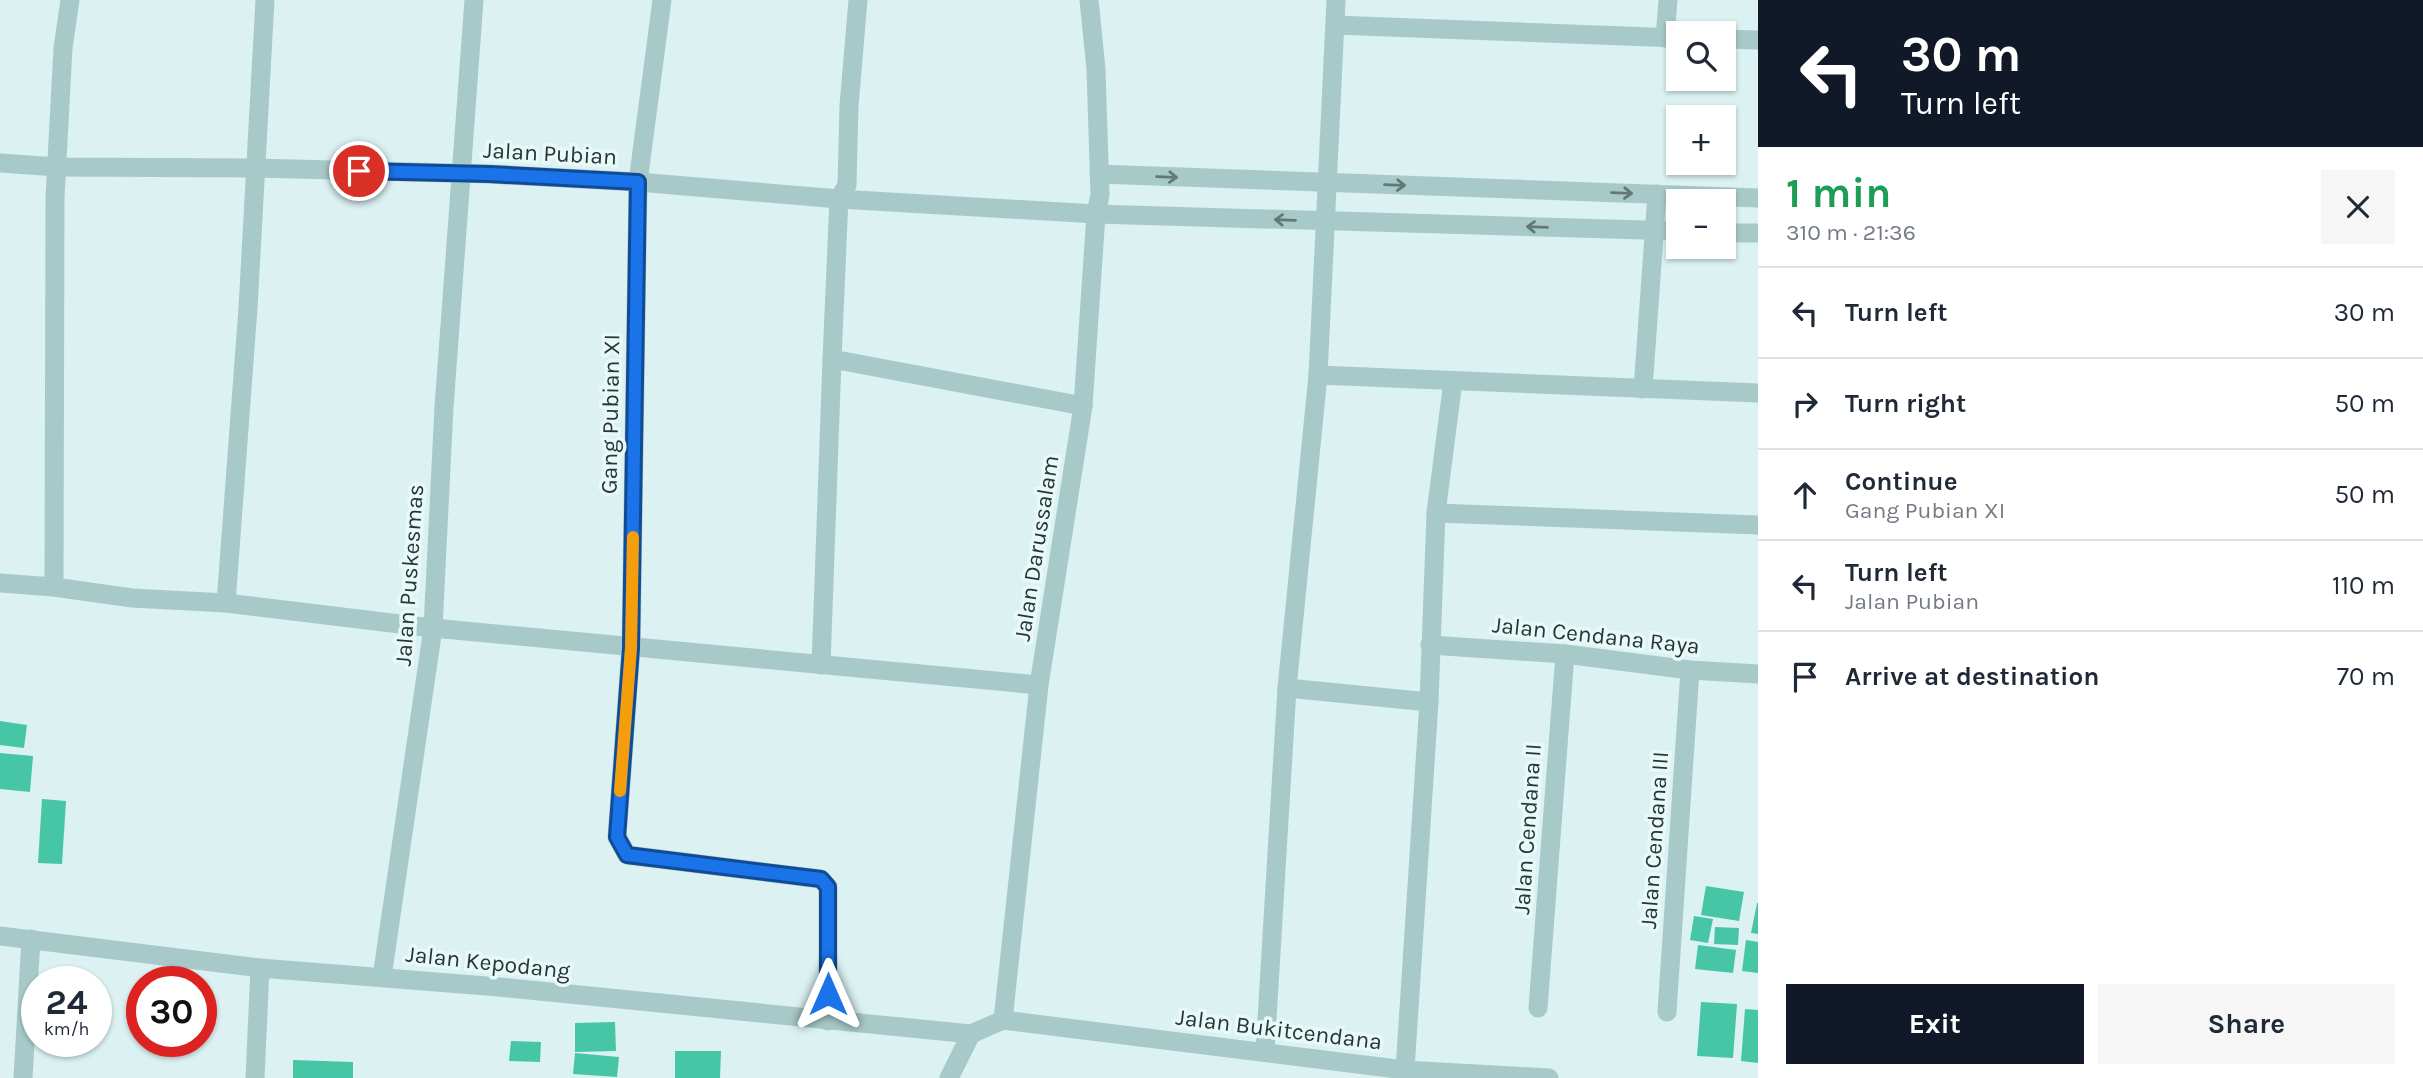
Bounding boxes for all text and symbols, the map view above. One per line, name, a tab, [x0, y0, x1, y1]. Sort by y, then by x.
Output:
map controls	[1666, 21, 1736, 259]
button: search	[1666, 21, 1736, 91]
text: 30 m	[1901, 26, 2021, 83]
icon: left	[1786, 28, 1877, 119]
text: Turn left	[1901, 85, 2021, 122]
button: +	[1666, 105, 1736, 175]
street label: Jalan Pubian	[482, 137, 618, 170]
pin	[329, 141, 389, 201]
icon: arrive	[340, 152, 378, 190]
text: 1 min	[1786, 168, 1891, 218]
one-way arrow	[1156, 170, 1179, 183]
button: close	[2321, 170, 2395, 244]
one-way arrow	[1383, 178, 1406, 192]
one-way arrow	[1610, 187, 1633, 200]
button: −	[1666, 189, 1736, 259]
one-way arrow	[1273, 213, 1296, 226]
text: 310 m · 21:36	[1786, 219, 1916, 246]
one-way arrow	[1525, 220, 1548, 234]
icon: left	[1786, 294, 1824, 332]
text: Turn left	[1845, 297, 1947, 328]
text: 30 m	[2334, 297, 2395, 328]
street label: Gang Pubian XI	[596, 334, 625, 494]
icon: right	[1786, 385, 1824, 423]
text: Turn right	[1845, 388, 1966, 419]
text: 50 m	[2334, 388, 2395, 419]
street label: Jalan Darussalam	[1008, 453, 1065, 643]
text: Continue	[1845, 466, 1957, 497]
icon: ahead	[1786, 476, 1824, 514]
text: 50 m	[2334, 479, 2395, 510]
street label: Jalan Puskesmas	[390, 483, 429, 667]
text: Gang Pubian XI	[1845, 497, 2005, 524]
text: Turn left	[1845, 557, 1947, 588]
icon: left	[1786, 567, 1824, 605]
text: 110 m	[2332, 570, 2395, 601]
text: Jalan Pubian	[1845, 588, 1979, 615]
street label: Jalan Cendana Raya	[1491, 611, 1701, 660]
icon: arrive	[1786, 658, 1824, 696]
text: Arrive at destination	[1845, 661, 2099, 692]
text: 70 m	[2337, 661, 2395, 692]
street label: Jalan Cendana II	[1508, 743, 1547, 915]
street label: Jalan Cendana III	[1635, 750, 1674, 930]
street label: Jalan Kepodang	[404, 940, 572, 985]
position arrow	[791, 957, 865, 1031]
speed limit sign: 30	[126, 966, 217, 1057]
text: 24	[46, 982, 88, 1023]
button: Exit	[1786, 984, 2084, 1064]
button: Share	[2098, 984, 2395, 1064]
street label: Jalan Bukitcendana	[1174, 1003, 1384, 1056]
text: km/h	[44, 1018, 89, 1040]

